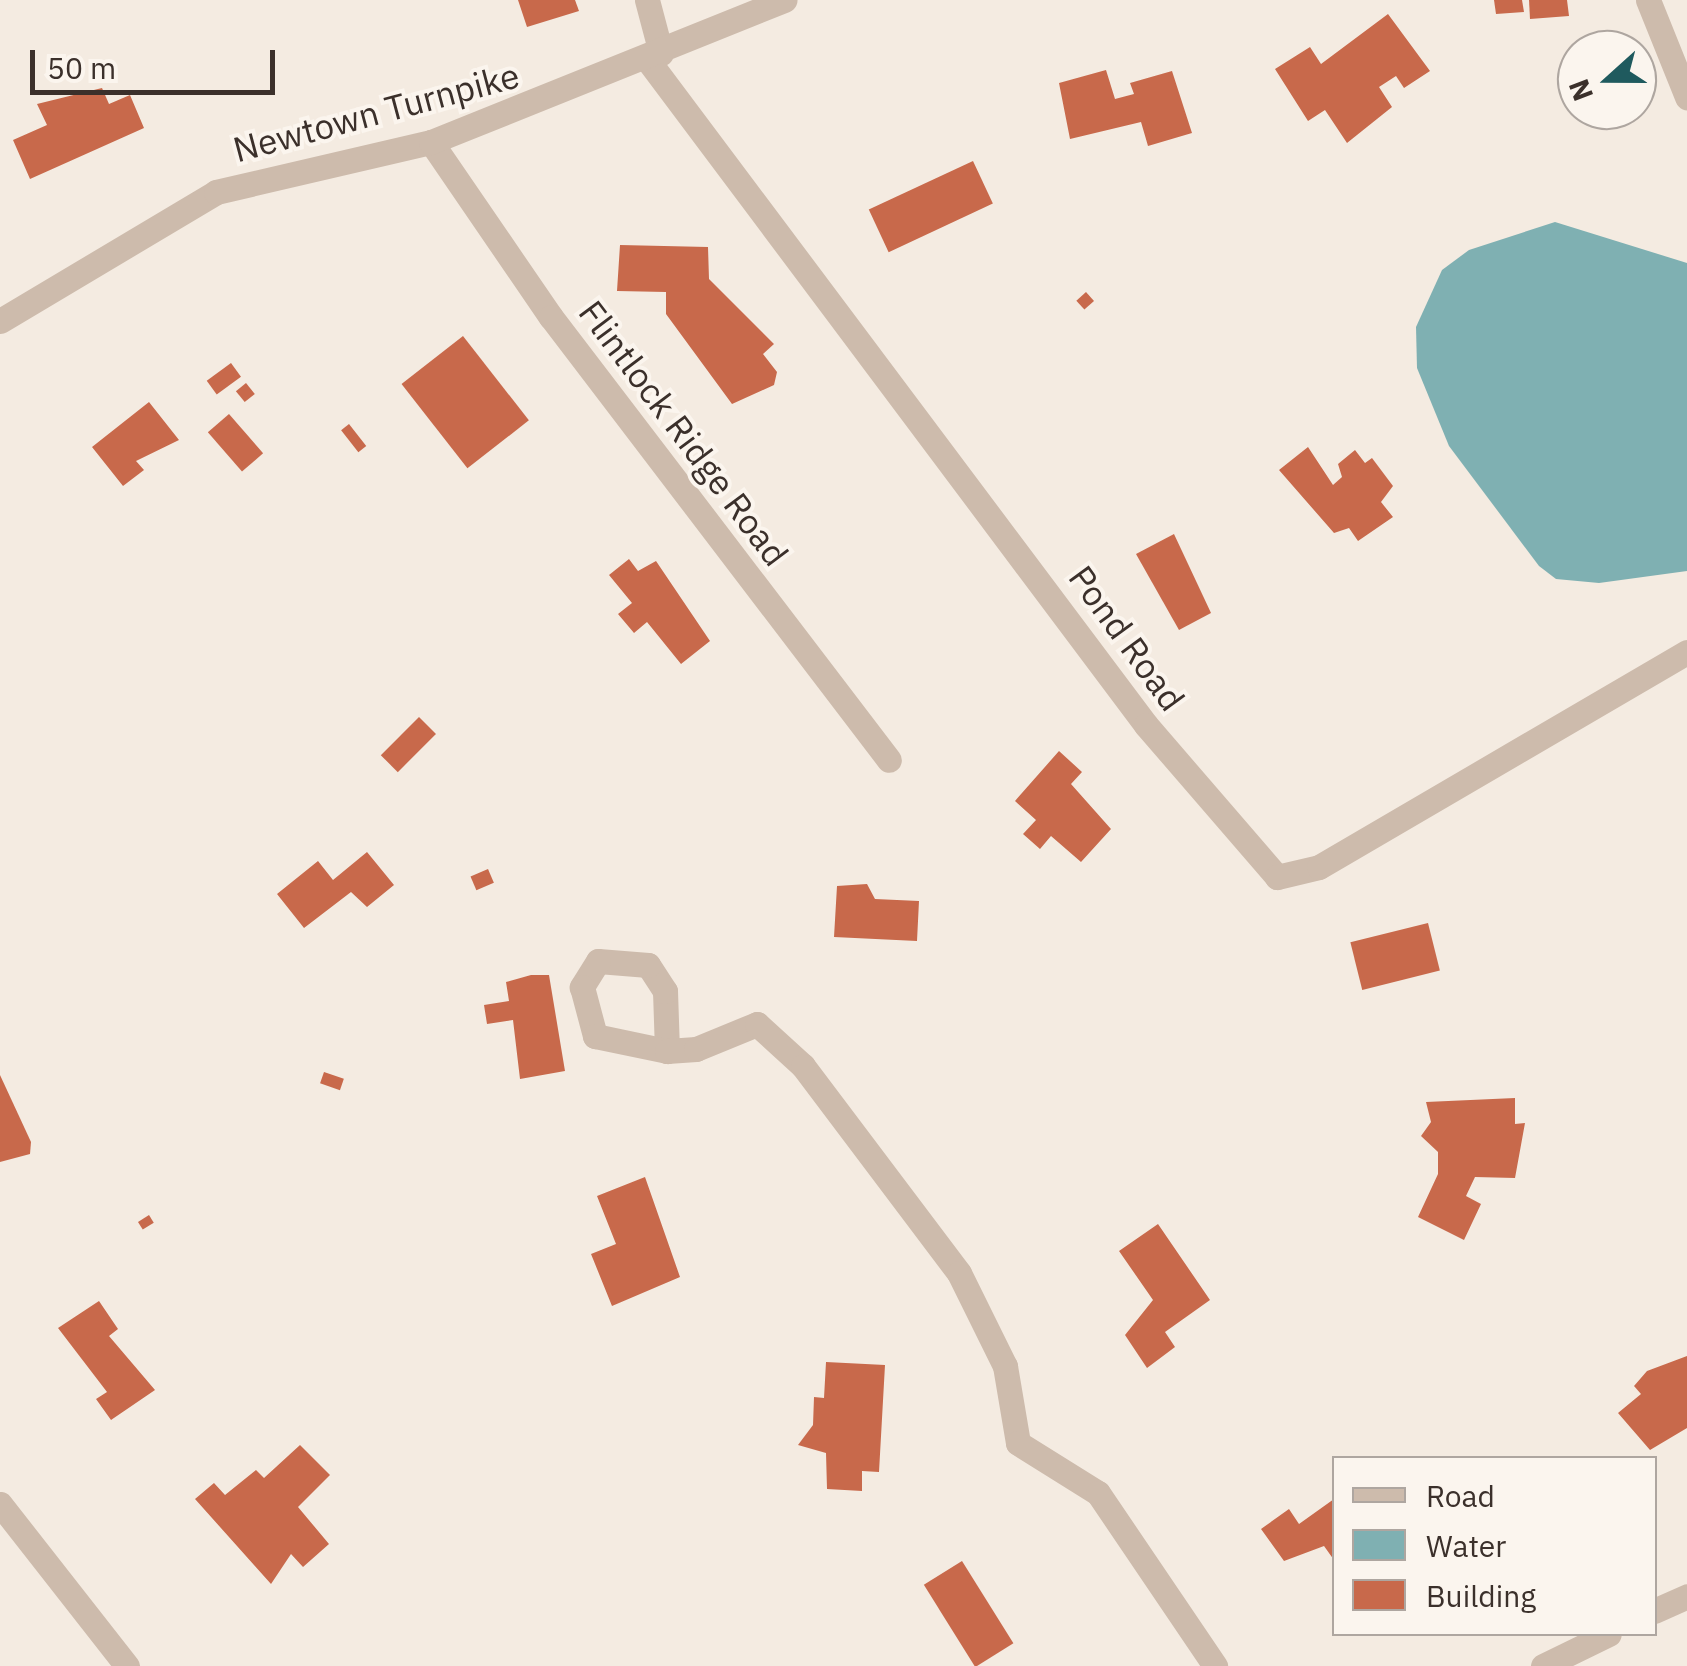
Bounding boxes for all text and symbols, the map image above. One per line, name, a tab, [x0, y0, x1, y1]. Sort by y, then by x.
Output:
scale bar	[35, 30, 280, 92]
north arrow	[1557, 30, 1657, 130]
text: 50 m	[47, 48, 116, 87]
street label: Newtown Turnpike	[228, 54, 524, 170]
text: N	[1559, 74, 1601, 106]
street label: Flintlock Ridge Road	[571, 292, 797, 574]
street label: Pond Road	[1060, 557, 1194, 719]
legend	[1332, 1456, 1657, 1636]
text: Road	[1426, 1476, 1495, 1515]
text: Water	[1426, 1526, 1506, 1565]
text: Building	[1426, 1576, 1536, 1615]

